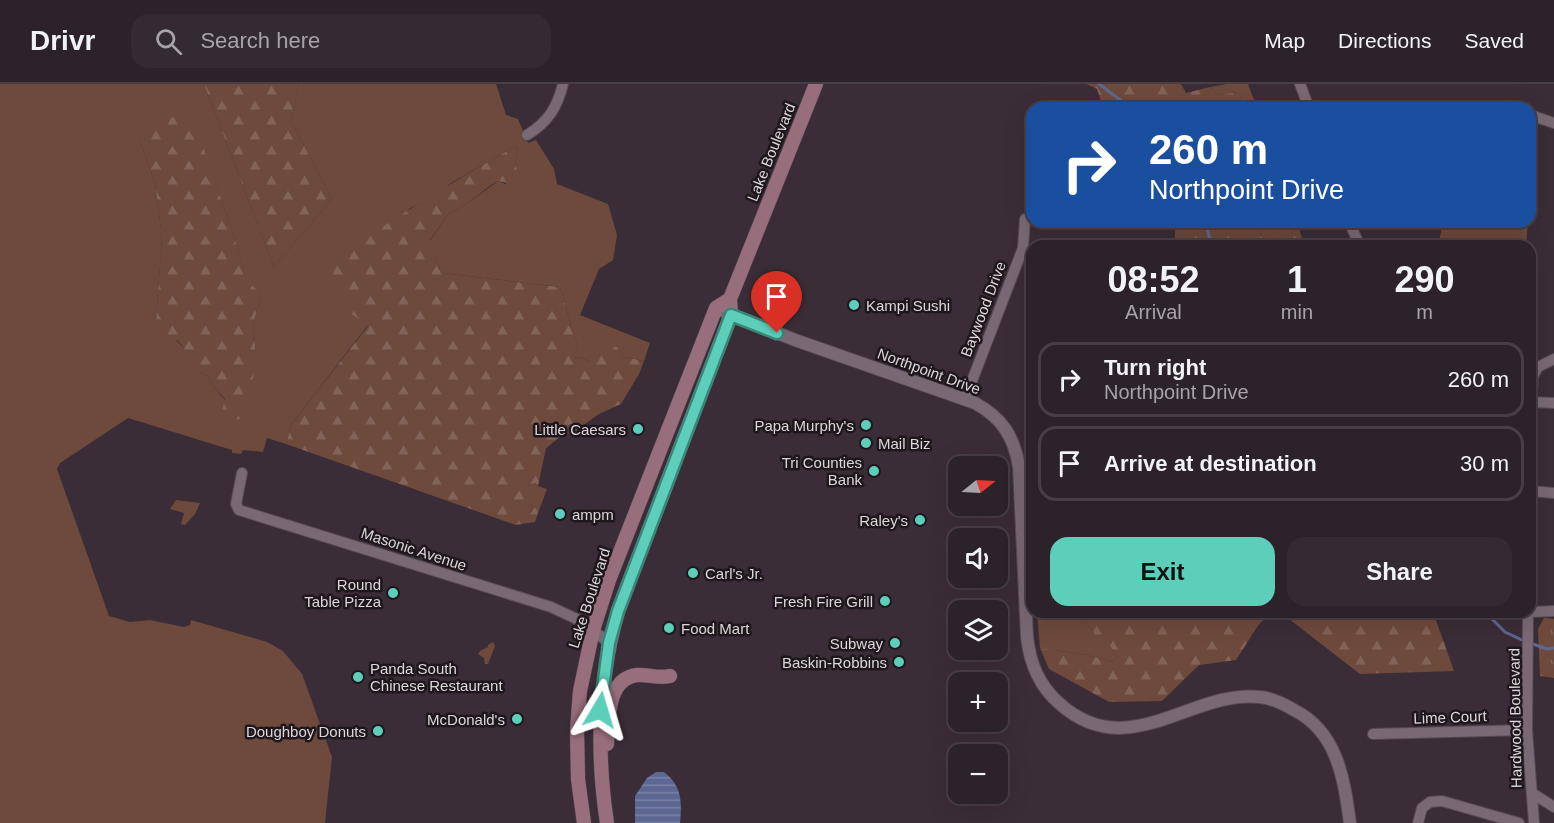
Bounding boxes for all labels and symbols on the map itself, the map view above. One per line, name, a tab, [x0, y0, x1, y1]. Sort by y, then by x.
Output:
street label: Lake Boulevard	[744, 100, 798, 204]
street label: Baywood Drive	[957, 259, 1009, 359]
pin	[751, 271, 802, 333]
place label: Kampi Sushi	[866, 297, 950, 314]
marker: Kampi Sushi	[847, 298, 861, 312]
street label: Northpoint Drive	[875, 344, 983, 398]
place label: Papa Murphy's	[754, 417, 854, 434]
marker: Papa Murphy's	[859, 418, 873, 432]
place label: Little Caesars	[534, 421, 626, 438]
marker: Little Caesars	[631, 422, 645, 436]
place label: Mail Biz	[878, 435, 931, 452]
marker: Mail Biz	[859, 436, 873, 450]
place label: Tri Counties Bank	[782, 454, 862, 488]
north arrow	[948, 456, 1008, 516]
marker: Tri Counties Bank	[867, 464, 881, 478]
place label: ampm	[572, 506, 614, 523]
marker: ampm	[553, 507, 567, 521]
place label: Raley's	[859, 512, 908, 529]
marker: Raley's	[913, 513, 927, 527]
street label: Masonic Avenue	[359, 524, 469, 574]
street label: Lake Boulevard	[565, 546, 613, 650]
place label: Carl's Jr.	[705, 565, 763, 582]
marker: Carl's Jr.	[686, 566, 700, 580]
place label: Round Table Pizza	[304, 576, 382, 610]
marker: Round Table Pizza	[386, 586, 400, 600]
place label: Fresh Fire Grill	[774, 593, 873, 610]
marker: Fresh Fire Grill	[878, 594, 892, 608]
place label: Food Mart	[681, 620, 750, 637]
marker: Food Mart	[662, 621, 676, 635]
place label: Subway	[830, 635, 883, 652]
marker: Subway	[888, 636, 902, 650]
street label: Hardwood Boulevard	[1505, 648, 1525, 788]
place label: Baskin-Robbins	[782, 654, 887, 671]
marker: Baskin-Robbins	[892, 655, 906, 669]
place label: Panda South Chinese Restaurant	[370, 660, 503, 694]
marker: Panda South Chinese Restaurant	[351, 670, 365, 684]
position arrow	[568, 678, 632, 742]
street label: Lime Court	[1413, 707, 1488, 727]
place label: McDonald's	[427, 711, 505, 728]
marker: McDonald's	[510, 712, 524, 726]
place label: Doughboy Donuts	[246, 723, 366, 740]
marker: Doughboy Donuts	[371, 724, 385, 738]

